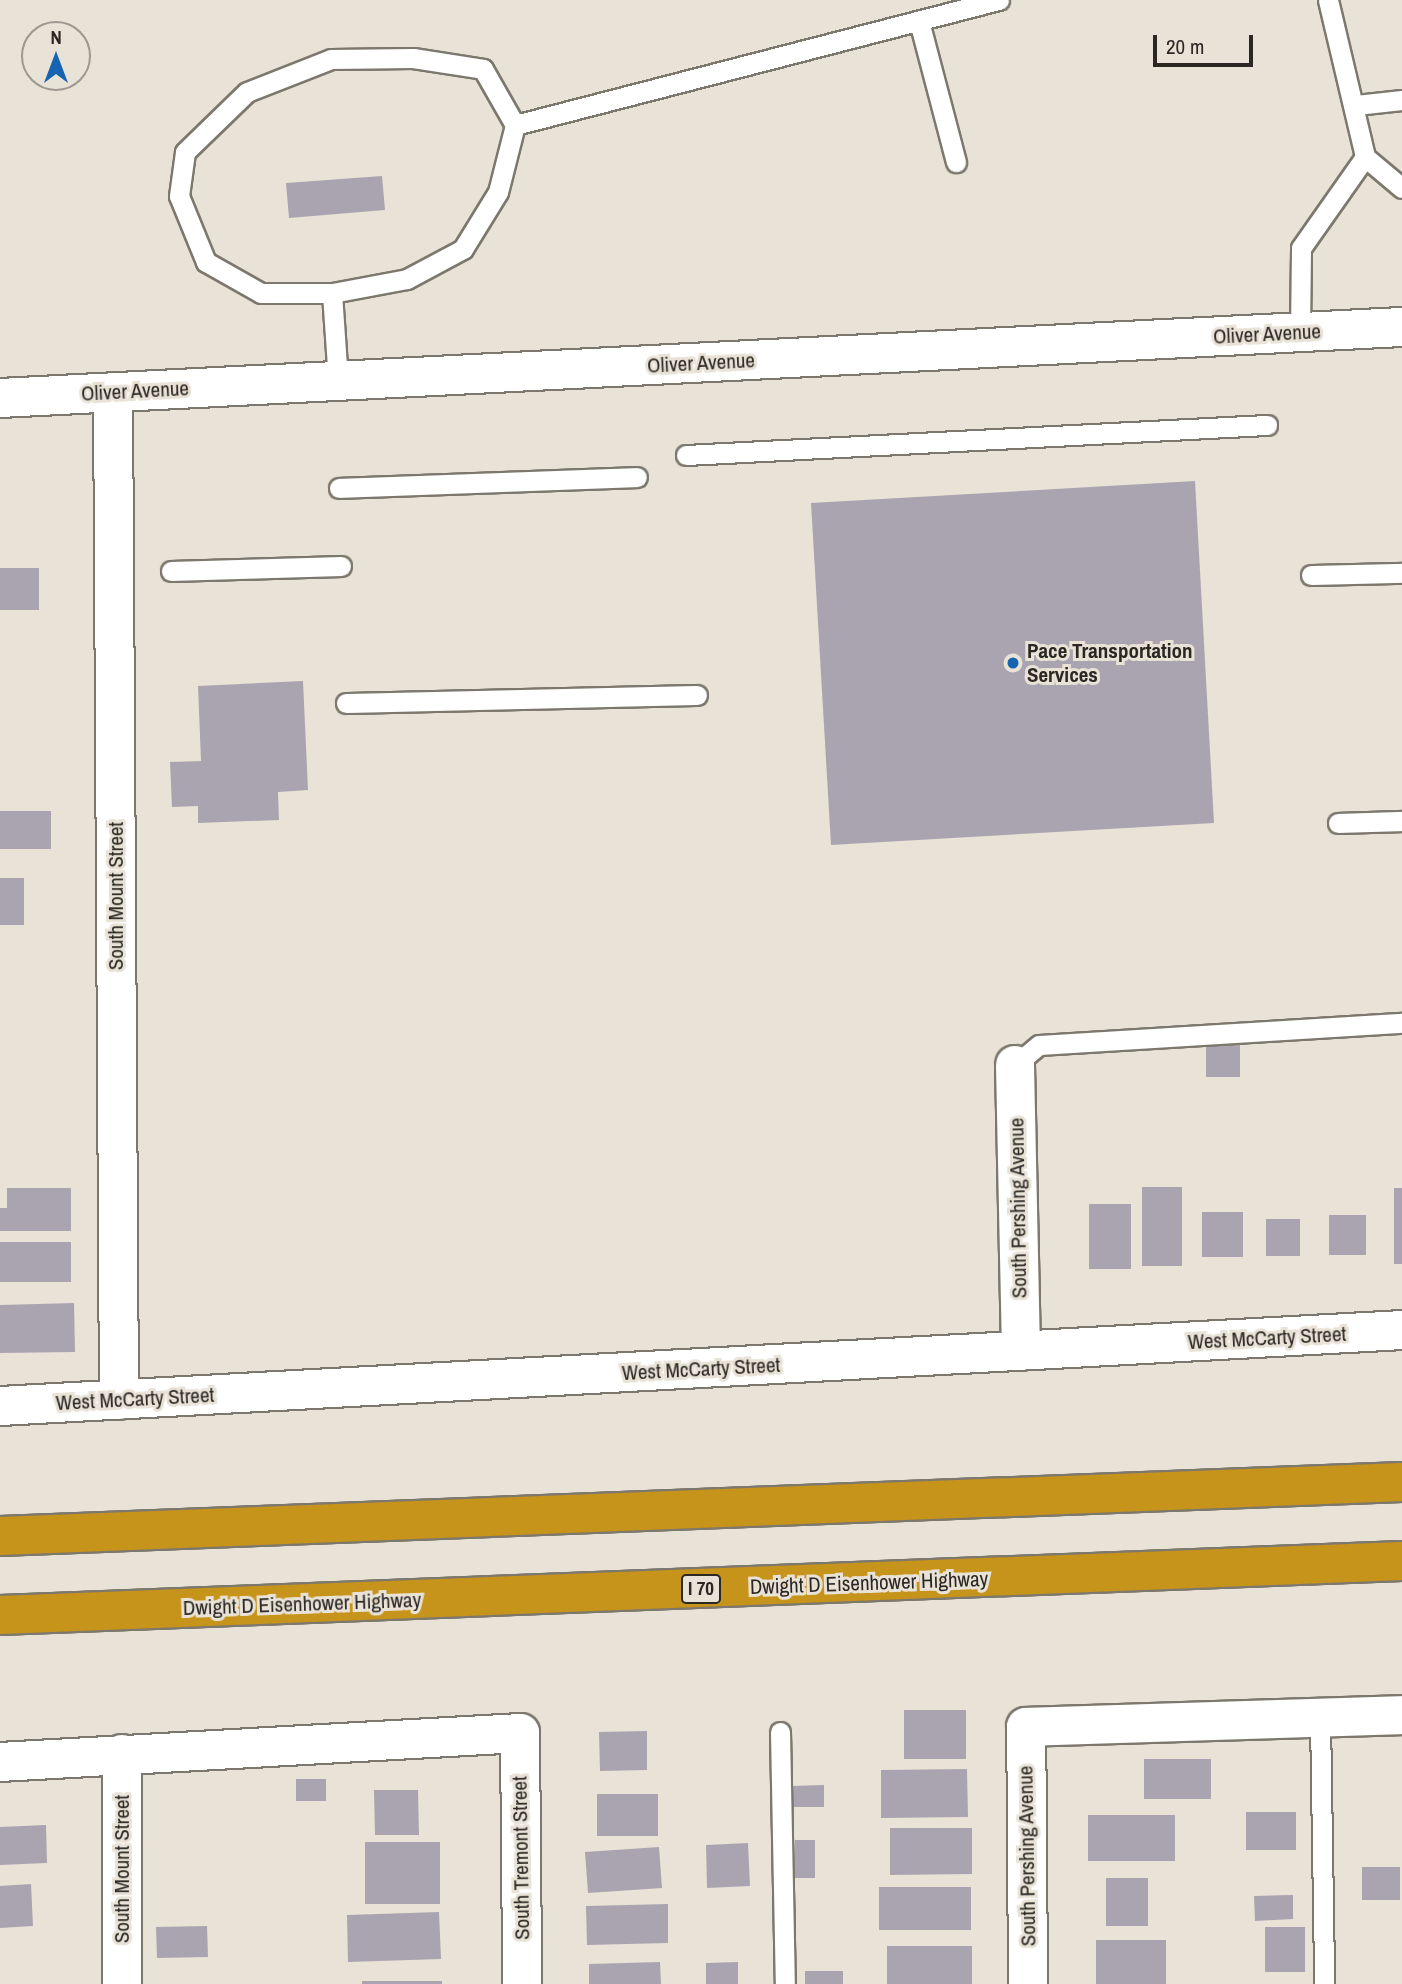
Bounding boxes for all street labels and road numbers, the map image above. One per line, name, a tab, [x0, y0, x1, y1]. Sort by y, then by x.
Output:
street label: Oliver Avenue	[1212, 319, 1322, 349]
street label: Oliver Avenue	[646, 348, 756, 378]
street label: Oliver Avenue	[80, 376, 190, 406]
street label: South Mount Street	[103, 822, 129, 970]
street label: South Pershing Avenue	[1004, 1117, 1032, 1299]
street label: West McCarty Street	[1187, 1321, 1347, 1355]
street label: West McCarty Street	[621, 1352, 781, 1386]
street label: West McCarty Street	[55, 1382, 215, 1416]
street label: Dwight D Eisenhower Highway	[749, 1566, 989, 1600]
road number: I 70	[680, 1574, 722, 1604]
street label: Dwight D Eisenhower Highway	[182, 1587, 422, 1621]
street label: South Pershing Avenue	[1013, 1765, 1041, 1947]
street label: South Tremont Street	[507, 1776, 535, 1940]
street label: South Mount Street	[109, 1795, 135, 1943]

